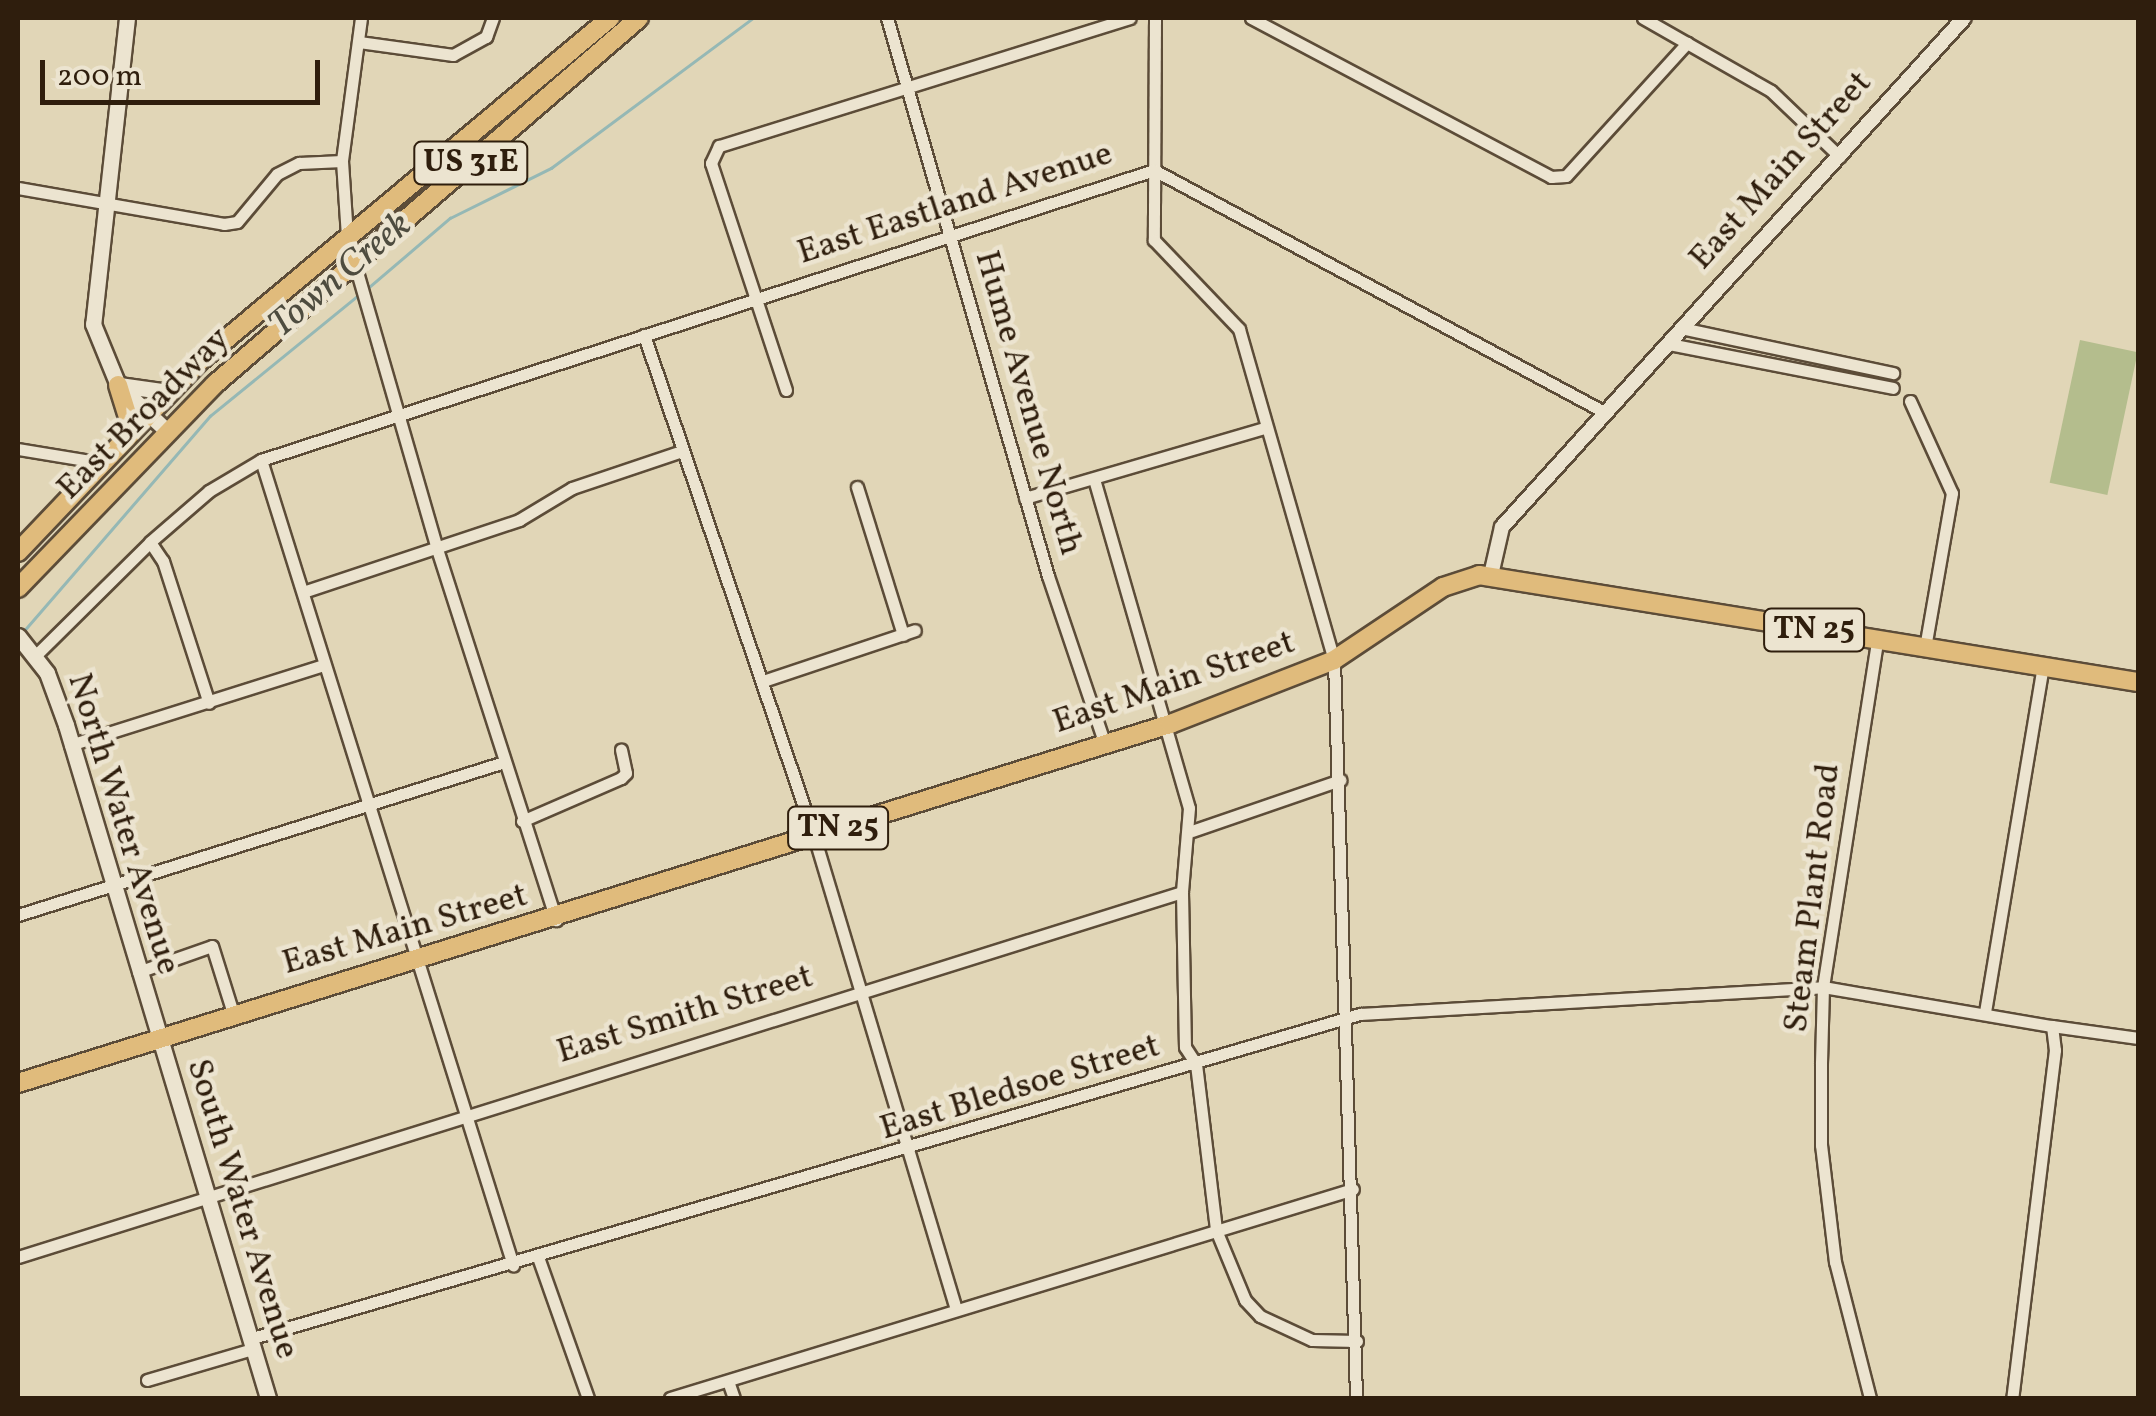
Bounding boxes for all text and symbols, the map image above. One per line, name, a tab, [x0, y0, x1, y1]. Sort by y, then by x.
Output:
scale bar	[45, 40, 325, 102]
text: 200 m	[57, 56, 142, 98]
street label: East Main Street	[1681, 63, 1881, 279]
street label: East Eastland Avenue	[792, 133, 1118, 275]
road number: US 31E	[411, 136, 531, 190]
water label: Town Creek	[260, 203, 422, 349]
street label: Hume Avenue North	[964, 246, 1092, 560]
street label: East Broadway	[49, 319, 239, 509]
road number: TN 25	[1762, 603, 1866, 657]
street label: East Main Street	[1048, 622, 1300, 744]
street label: North Water Avenue	[57, 668, 189, 980]
street label: Steam Plant Road	[1776, 761, 1850, 1035]
road number: TN 25	[786, 801, 890, 855]
street label: East Main Street	[278, 875, 532, 985]
street label: East Smith Street	[552, 956, 818, 1074]
street label: East Bledsoe Street	[875, 1025, 1165, 1151]
street label: South Water Avenue	[176, 1054, 308, 1364]

